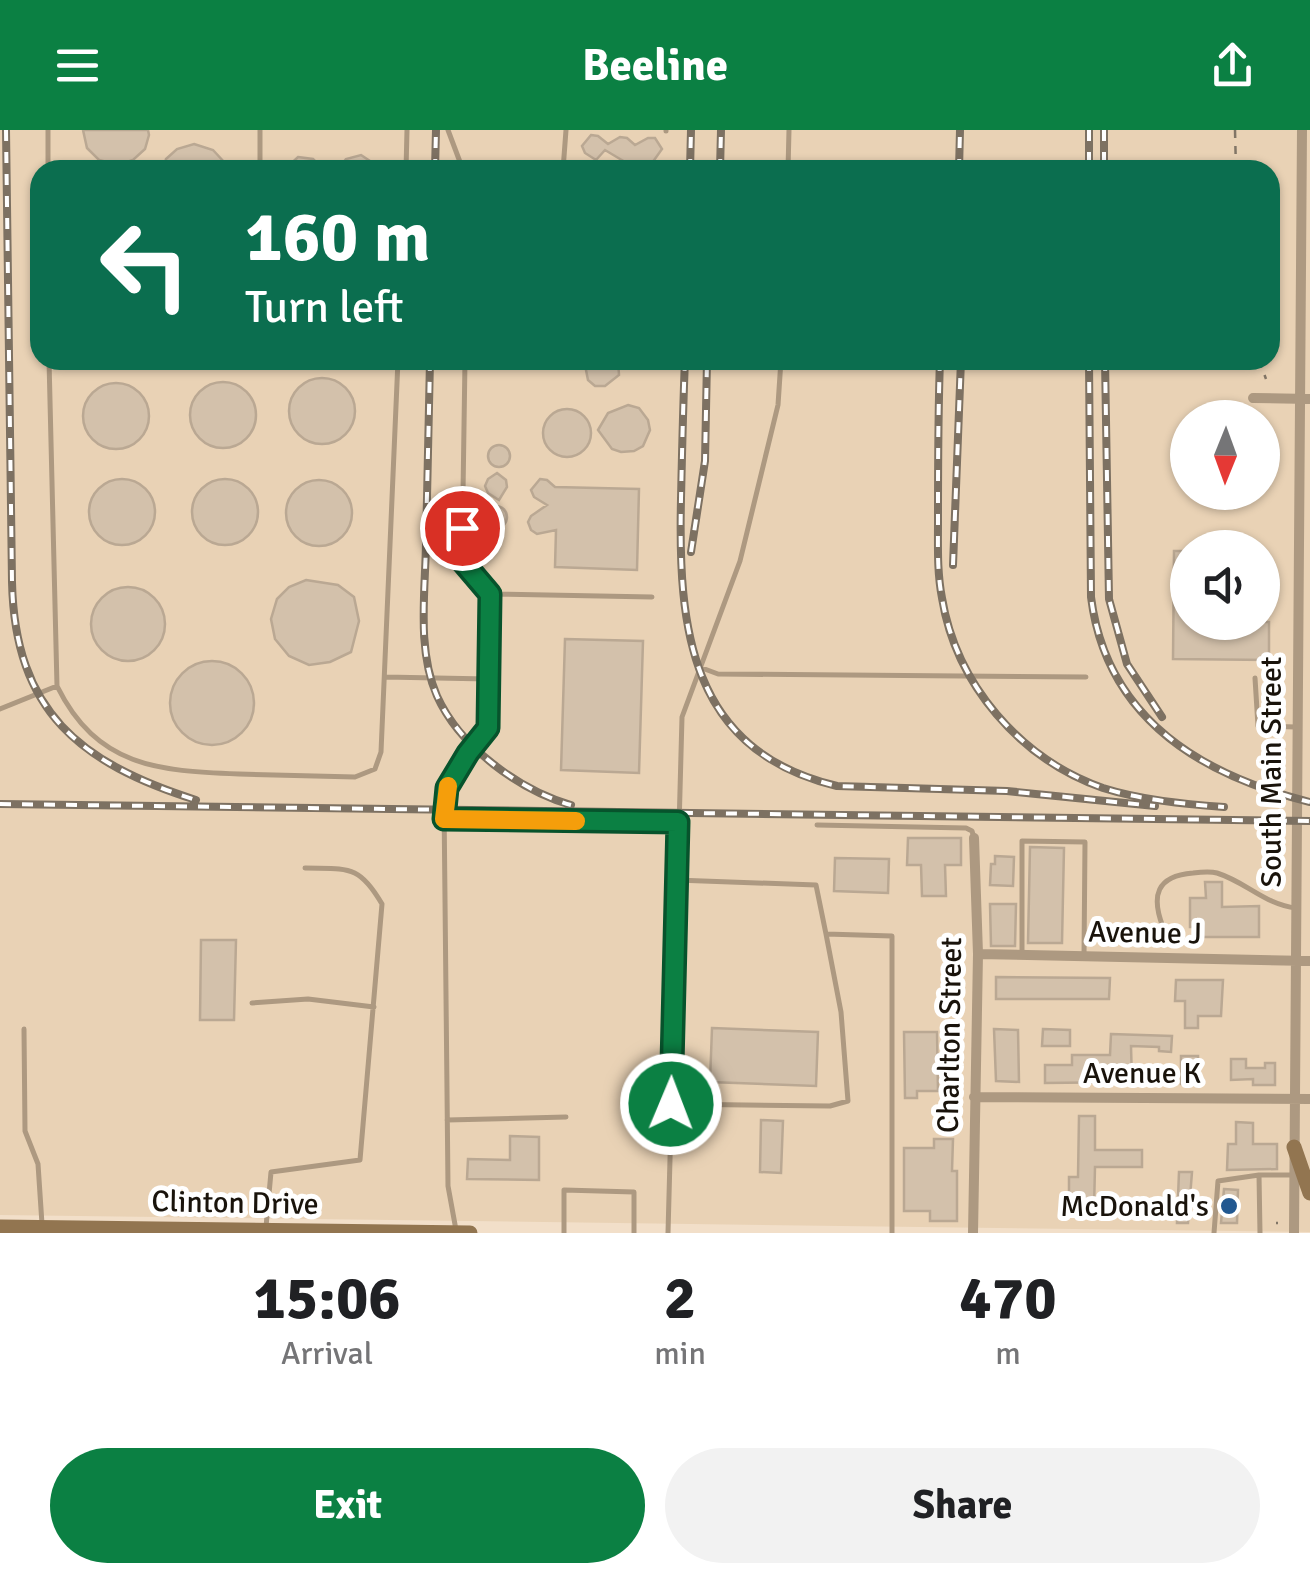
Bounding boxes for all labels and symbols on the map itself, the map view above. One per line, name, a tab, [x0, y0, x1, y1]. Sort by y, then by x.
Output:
north arrow	[1170, 400, 1280, 510]
pin	[420, 486, 505, 571]
street label: South Main Street	[1253, 657, 1290, 887]
street label: Avenue J	[1088, 914, 1202, 952]
street label: Charlton Street	[930, 937, 970, 1133]
position arrow	[619, 1052, 723, 1156]
street label: Avenue K	[1083, 1055, 1201, 1092]
street label: Clinton Drive	[151, 1183, 319, 1223]
place label: McDonald's	[1060, 1188, 1209, 1225]
marker: McDonald's	[1218, 1195, 1240, 1217]

